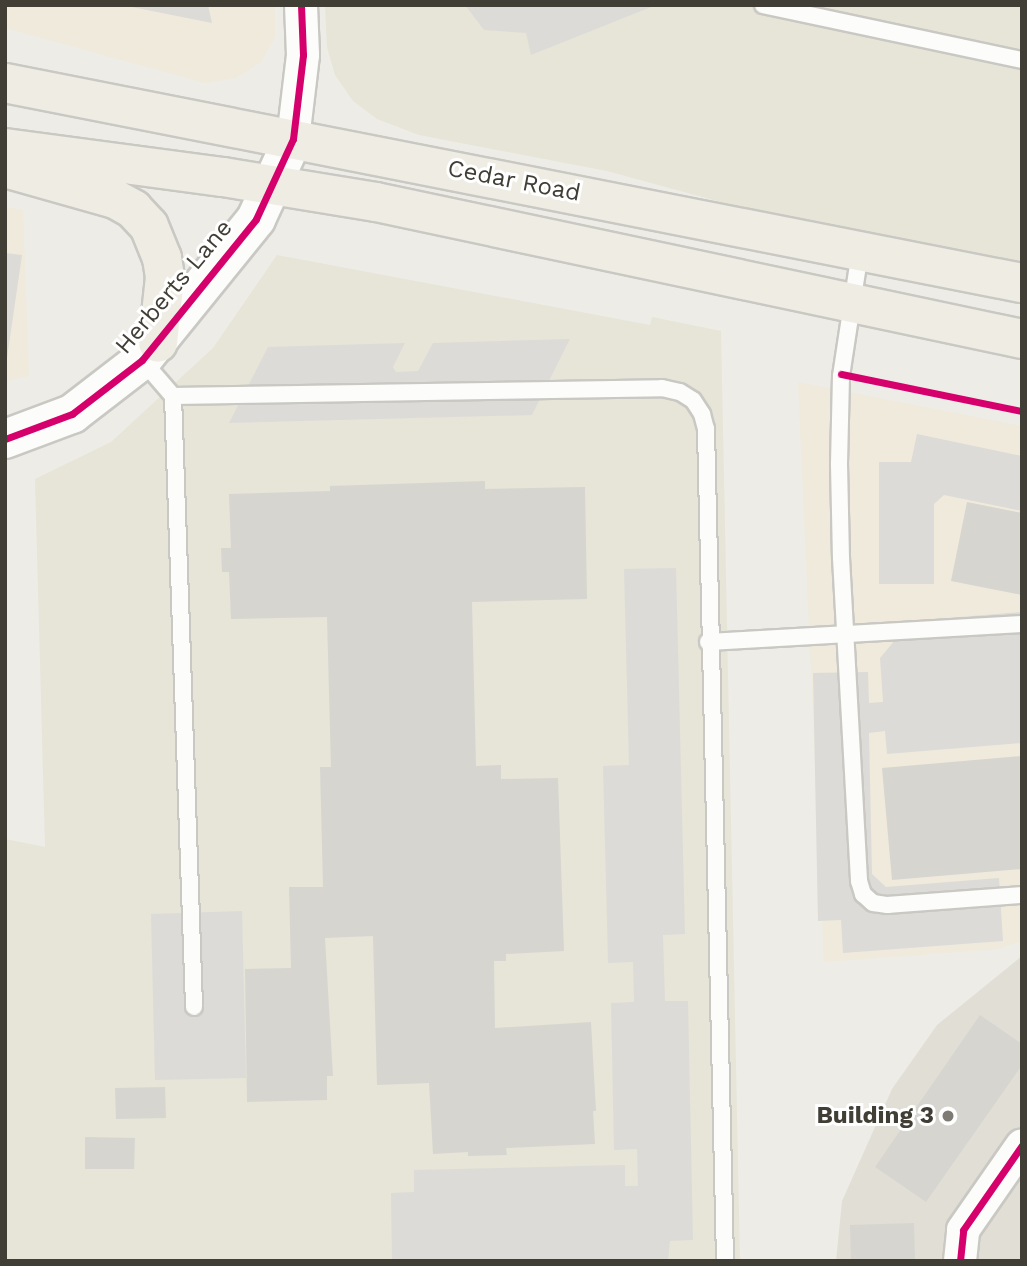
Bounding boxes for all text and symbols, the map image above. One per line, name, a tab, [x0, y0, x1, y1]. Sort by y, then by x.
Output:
street label: Cedar Road	[445, 154, 583, 208]
street label: Herberts Lane	[109, 214, 239, 360]
place label: Building 3	[816, 1102, 934, 1130]
marker: Building 3	[940, 1108, 956, 1124]

